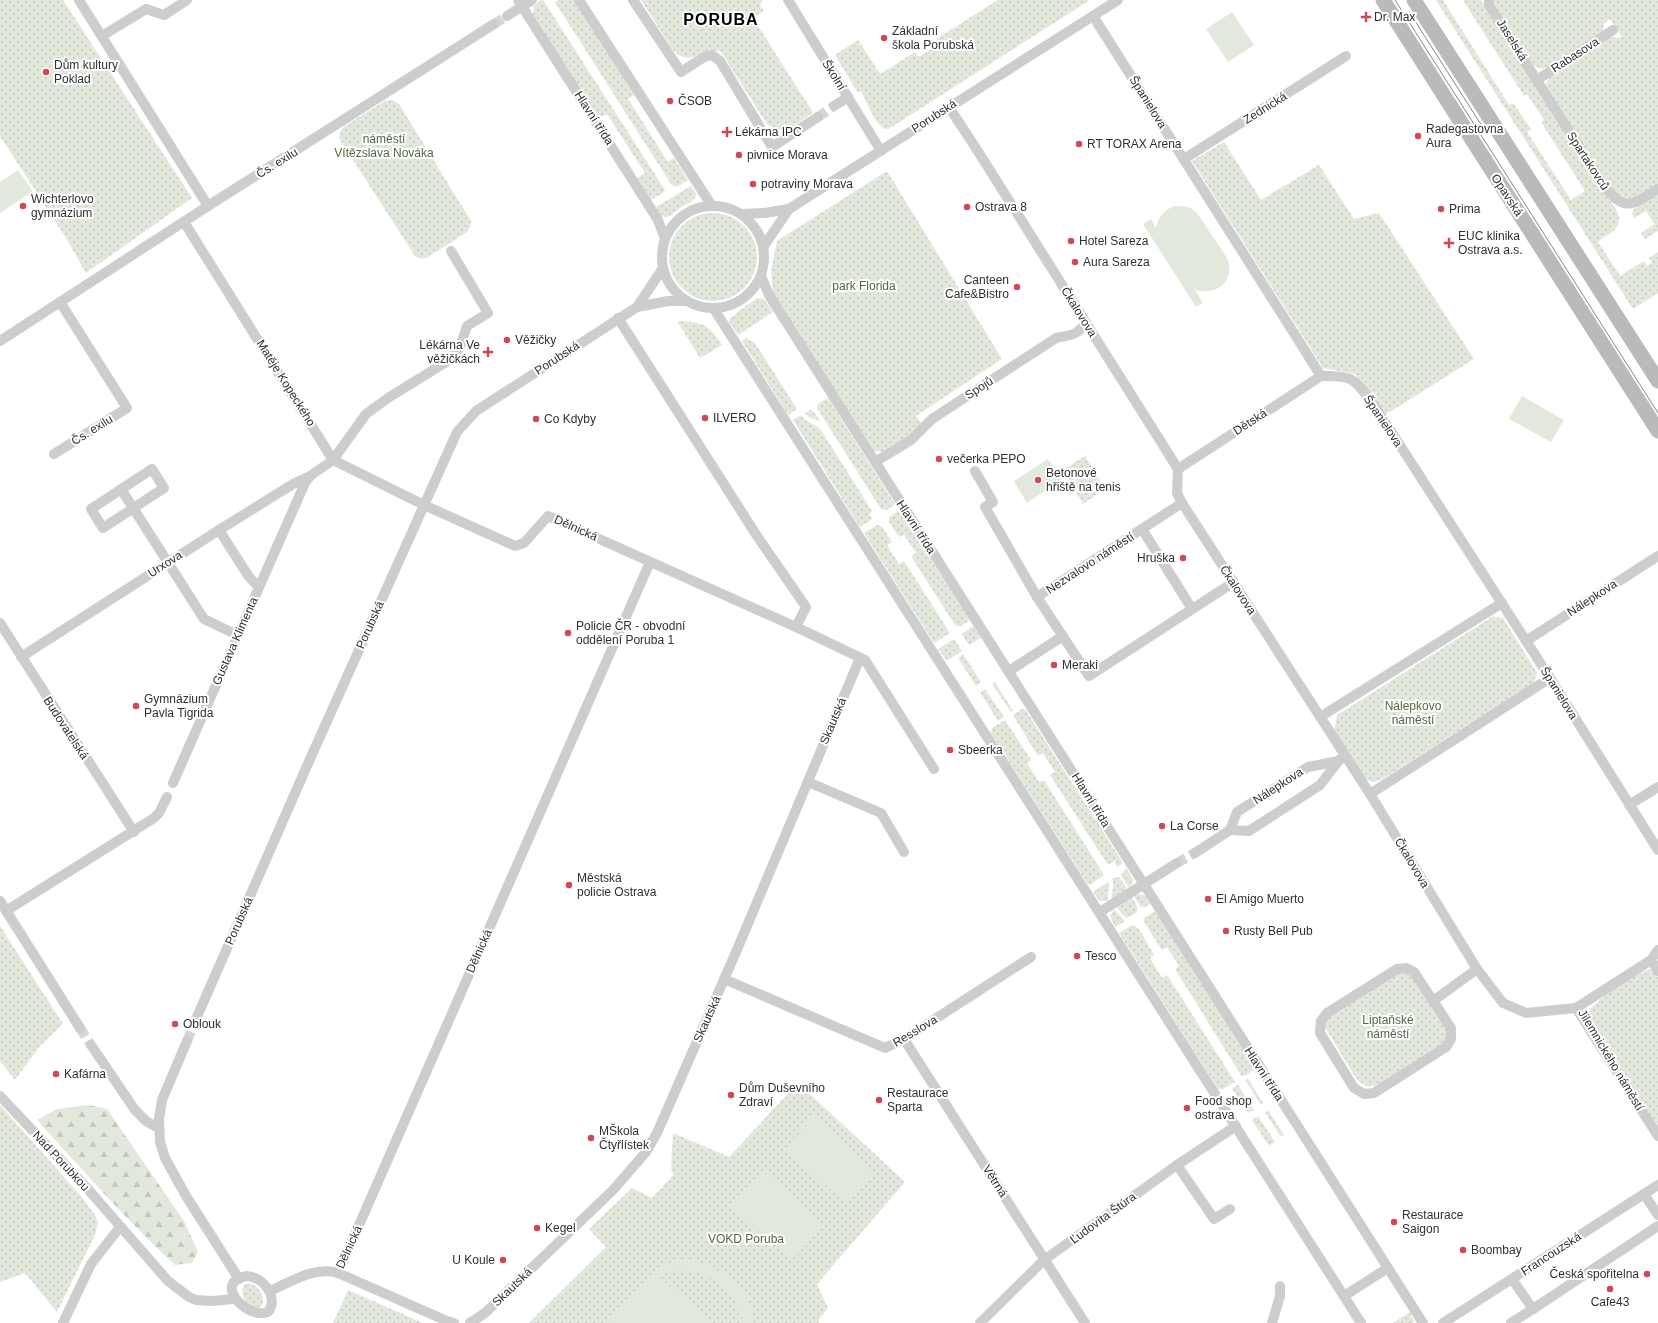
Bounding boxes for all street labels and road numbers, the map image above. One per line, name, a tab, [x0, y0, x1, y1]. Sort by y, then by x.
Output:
street label: Jaselská	[1494, 16, 1530, 64]
street label: Rabasova	[1549, 34, 1602, 76]
street label: Školní	[819, 57, 850, 93]
street label: Španielova	[1126, 73, 1171, 131]
street label: Hlavní třída	[571, 88, 617, 148]
street label: Zednická	[1241, 89, 1290, 127]
street label: Porubská	[909, 96, 959, 136]
street label: Spartakovců	[1564, 129, 1612, 193]
street label: Čs. exilu	[253, 144, 300, 181]
street label: Opavská	[1488, 171, 1526, 219]
street label: Čkalovova	[1058, 284, 1101, 340]
street label: Matěje Kopeckého	[254, 337, 318, 429]
street label: Porubská	[532, 338, 582, 378]
street label: Spojů	[962, 374, 996, 402]
street label: Španielova	[1361, 392, 1406, 450]
street label: Dětská	[1231, 406, 1270, 438]
street label: Čs. exilu	[68, 411, 115, 448]
street label: Hlavní třída	[893, 497, 939, 557]
street label: Dělnická	[552, 512, 600, 544]
street label: Nezvalovo náměstí	[1043, 529, 1137, 597]
street label: Urxova	[145, 548, 185, 580]
street label: Čkalovova	[1217, 562, 1260, 618]
street label: Nálepkova	[1564, 577, 1620, 619]
street label: Gustava Klimenta	[209, 595, 261, 687]
street label: Porubská	[353, 599, 387, 651]
street label: Španielova	[1537, 664, 1582, 722]
street label: Budovatelská	[41, 694, 92, 762]
street label: Skautská	[817, 695, 849, 746]
street label: Nálepkova	[1250, 765, 1306, 807]
street label: Hlavní třída	[1069, 770, 1113, 830]
street label: Čkalovova	[1392, 835, 1433, 891]
street label: Porubská	[222, 895, 256, 947]
street label: Dělnická	[463, 927, 495, 975]
street label: Skautská	[691, 993, 724, 1044]
street label: Jilemnického náměstí	[1575, 1007, 1647, 1114]
street label: Resslova	[890, 1012, 940, 1050]
street label: Hlavní třída	[1241, 1044, 1287, 1104]
street label: Nad Porubkou	[30, 1128, 92, 1194]
street label: Větrná	[980, 1162, 1010, 1200]
street label: Ľudovíta Štúra	[1067, 1188, 1139, 1247]
street label: Dělnická	[333, 1223, 365, 1271]
street label: Francouzská	[1518, 1229, 1584, 1279]
street label: Skautská	[489, 1265, 535, 1309]

